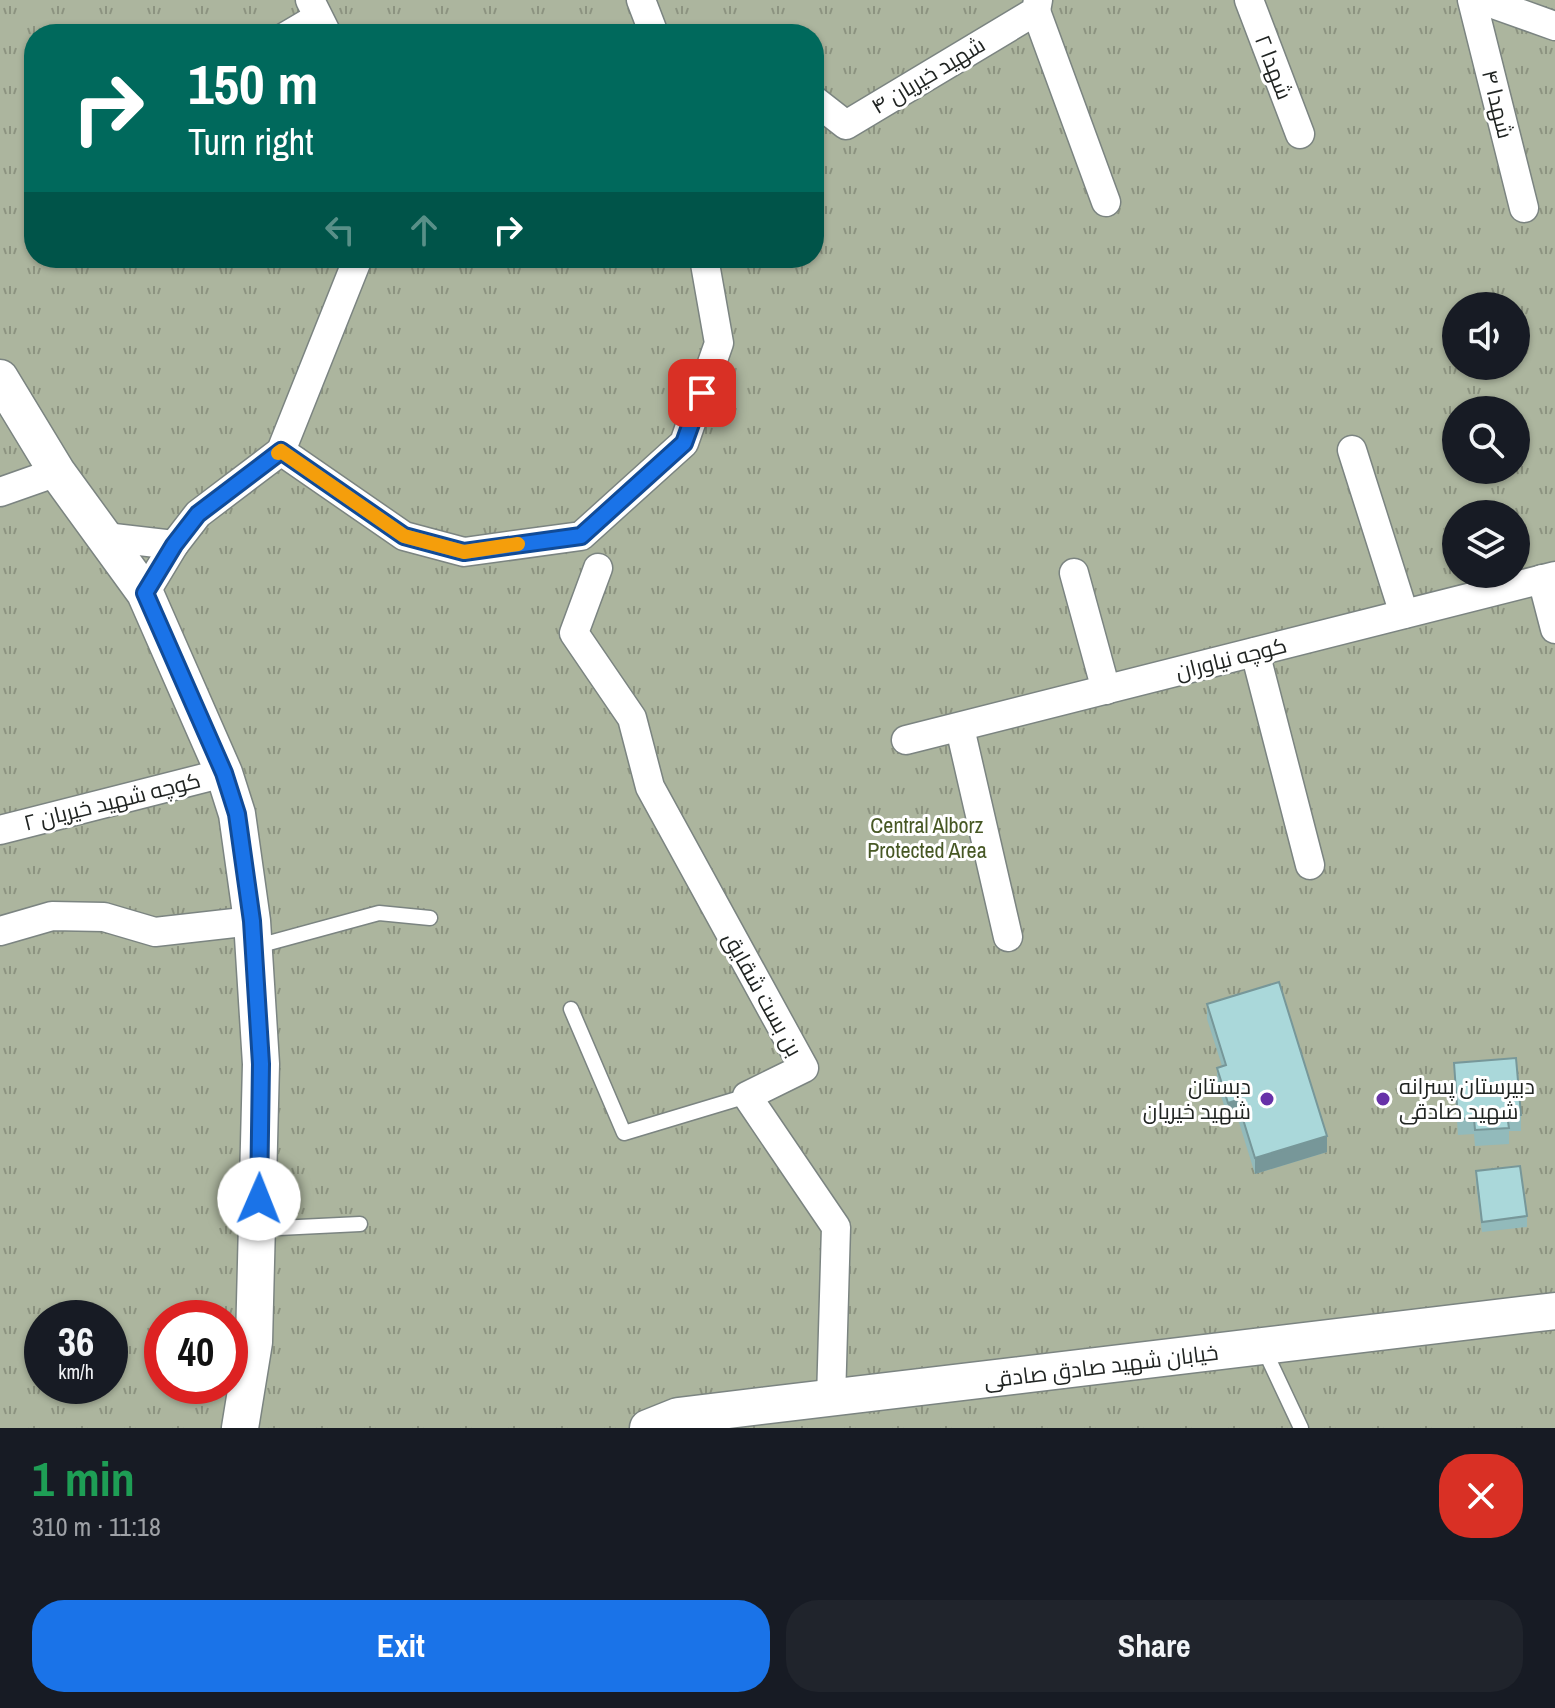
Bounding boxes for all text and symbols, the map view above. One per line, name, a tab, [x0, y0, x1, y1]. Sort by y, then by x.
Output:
street label: شهید خیریان ۴	[865, 29, 991, 121]
street label: شهدا ۲	[1248, 30, 1300, 104]
text: 150 m	[188, 46, 318, 121]
icon: right	[56, 56, 160, 160]
street label: شهدا ۴	[1475, 66, 1521, 142]
text: Turn right	[188, 118, 313, 166]
icon: left	[318, 208, 362, 252]
icon: ahead	[402, 208, 446, 252]
icon: right	[486, 208, 530, 252]
map controls	[1442, 292, 1530, 588]
button: sound	[1442, 292, 1530, 380]
pin	[668, 359, 736, 427]
icon: arrive	[680, 371, 724, 415]
button: search	[1442, 396, 1530, 484]
button: layers	[1442, 500, 1530, 588]
street label: کوچه نیاوران	[1172, 630, 1290, 686]
street label: کوچه شهید خیریان ۲	[20, 765, 204, 837]
park label: Central Alborz Protected Area	[867, 810, 987, 865]
street label: بن بست شقایق	[716, 926, 810, 1062]
place label: دبستان شهید خیریان	[1143, 1071, 1251, 1126]
place label: دبیرستان پسرانه شهید صادقی	[1399, 1071, 1535, 1126]
marker: دبستان شهید خیریان	[1258, 1090, 1276, 1108]
marker: دبیرستان پسرانه شهید صادقی	[1374, 1090, 1392, 1108]
position arrow	[217, 1157, 301, 1241]
speed limit sign: 40	[144, 1300, 248, 1404]
text: 36	[58, 1315, 94, 1368]
street label: خیابان شهید صادق صادقی	[982, 1337, 1220, 1395]
text: km/h	[58, 1358, 94, 1385]
text: 1 min	[32, 1446, 135, 1511]
button: close	[1439, 1454, 1523, 1538]
text: 310 m · 11:18	[32, 1509, 161, 1544]
button: Exit	[32, 1600, 770, 1692]
button: Share	[786, 1600, 1523, 1692]

